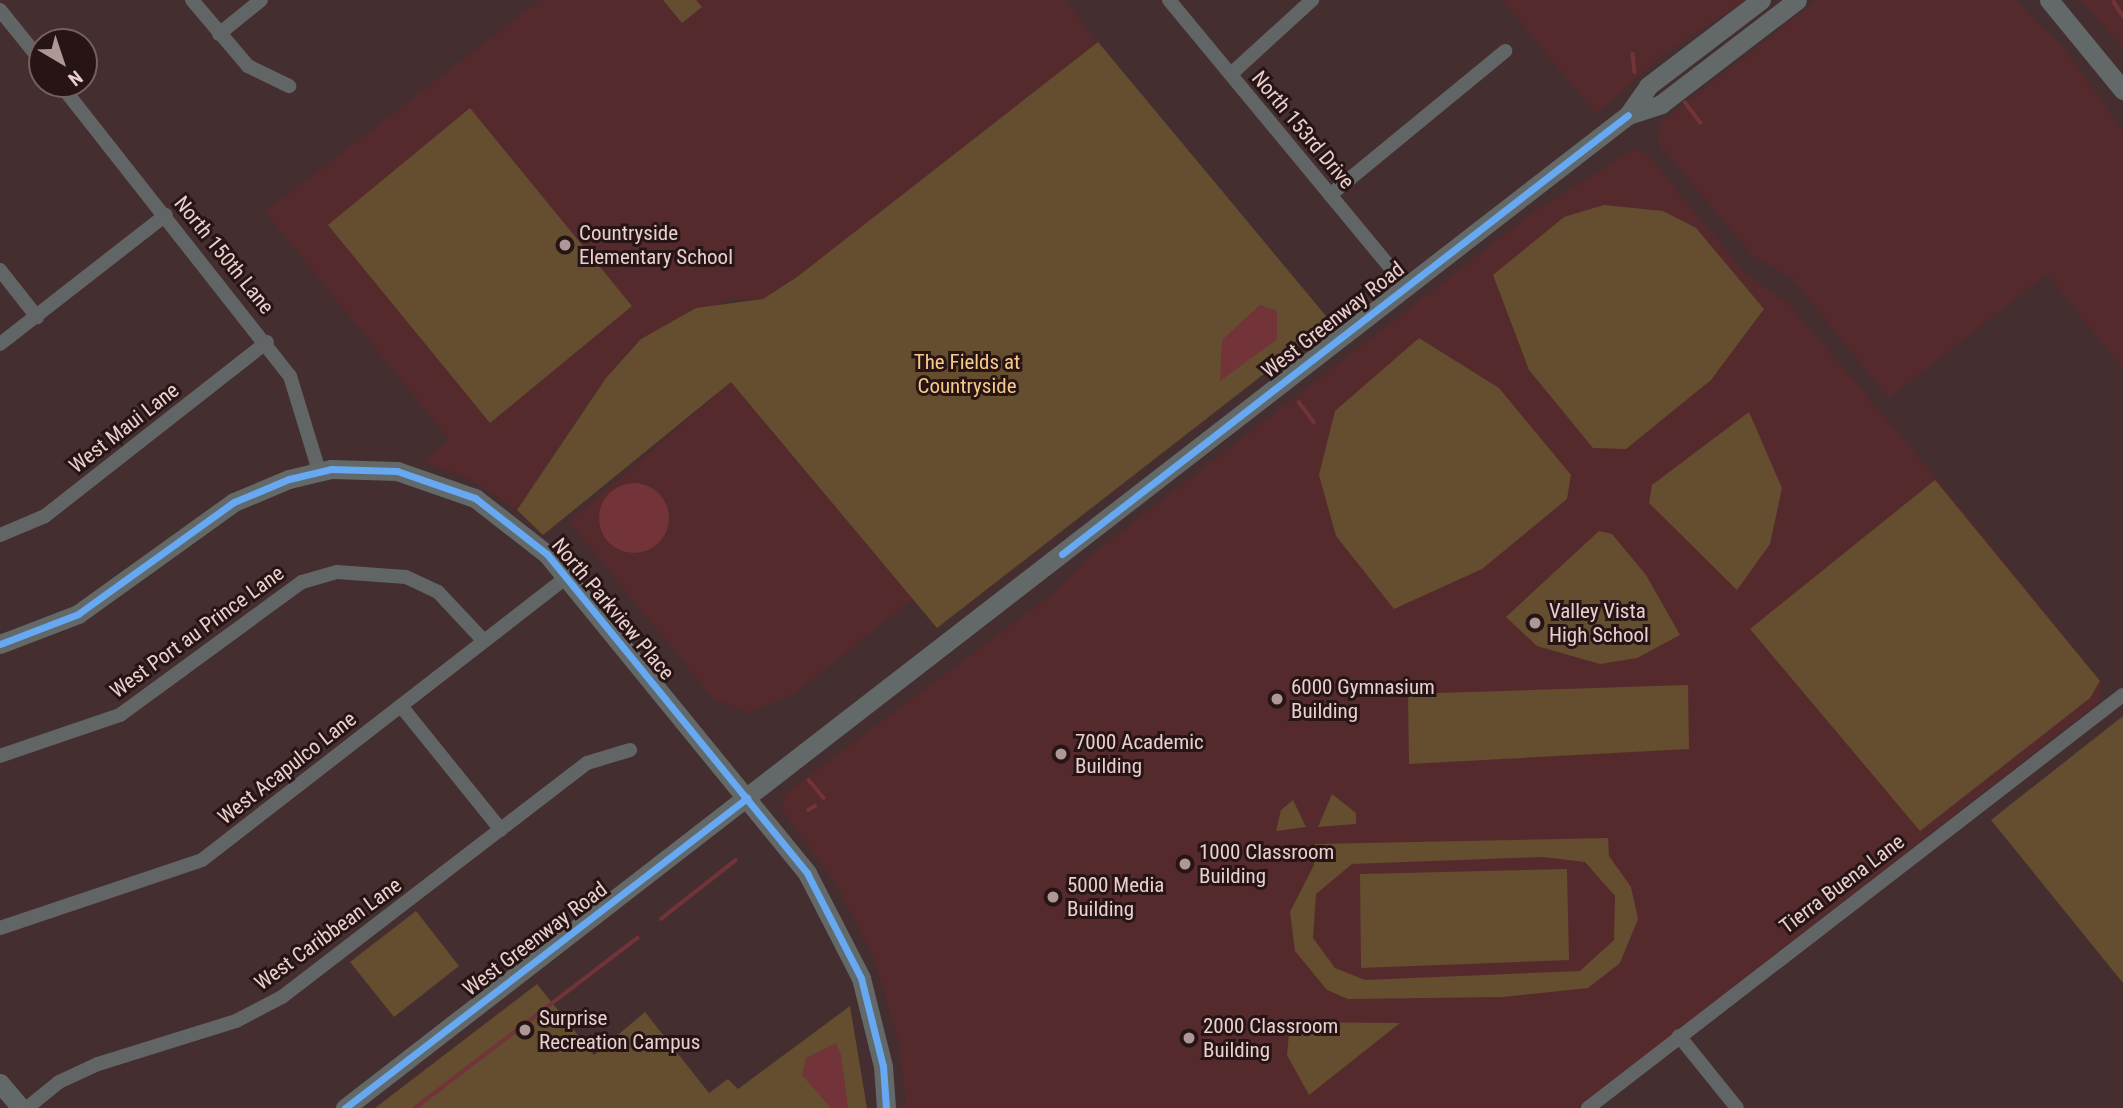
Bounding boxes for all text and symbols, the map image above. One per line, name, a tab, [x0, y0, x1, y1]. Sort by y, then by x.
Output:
north arrow	[28, 28, 98, 98]
text: N	[64, 66, 87, 91]
street label: North 153rd Drive	[1246, 66, 1360, 194]
street label: North 150th Lane	[169, 191, 279, 319]
place label: Countryside Elementary School	[579, 220, 733, 270]
marker: Countryside Elementary School	[557, 237, 573, 253]
street label: West Greenway Road	[1257, 257, 1409, 383]
park label: The Fields at Countryside	[914, 349, 1020, 399]
street label: West Maui Lane	[64, 377, 184, 479]
street label: North Parkview Place	[546, 533, 680, 685]
street label: West Port au Prince Lane	[105, 560, 289, 704]
place label: Valley Vista High School	[1549, 598, 1649, 648]
marker: Valley Vista High School	[1527, 615, 1543, 631]
place label: 6000 Gymnasium Building	[1291, 674, 1435, 724]
marker: 6000 Gymnasium Building	[1269, 691, 1285, 707]
street label: West Acapulco Lane	[213, 706, 361, 830]
place label: 7000 Academic Building	[1075, 729, 1204, 779]
marker: 7000 Academic Building	[1053, 746, 1069, 762]
street label: Tierra Buena Lane	[1775, 829, 1909, 939]
place label: 1000 Classroom Building	[1199, 839, 1334, 889]
marker: 1000 Classroom Building	[1177, 856, 1193, 872]
street label: West Caribbean Lane	[250, 872, 406, 996]
place label: 5000 Media Building	[1067, 872, 1164, 922]
street label: West Greenway Road	[458, 877, 612, 1001]
marker: 5000 Media Building	[1045, 889, 1061, 905]
place label: Surprise Recreation Campus	[539, 1005, 700, 1055]
place label: 2000 Classroom Building	[1203, 1013, 1338, 1063]
marker: Surprise Recreation Campus	[517, 1022, 533, 1038]
marker: 2000 Classroom Building	[1181, 1030, 1197, 1046]

